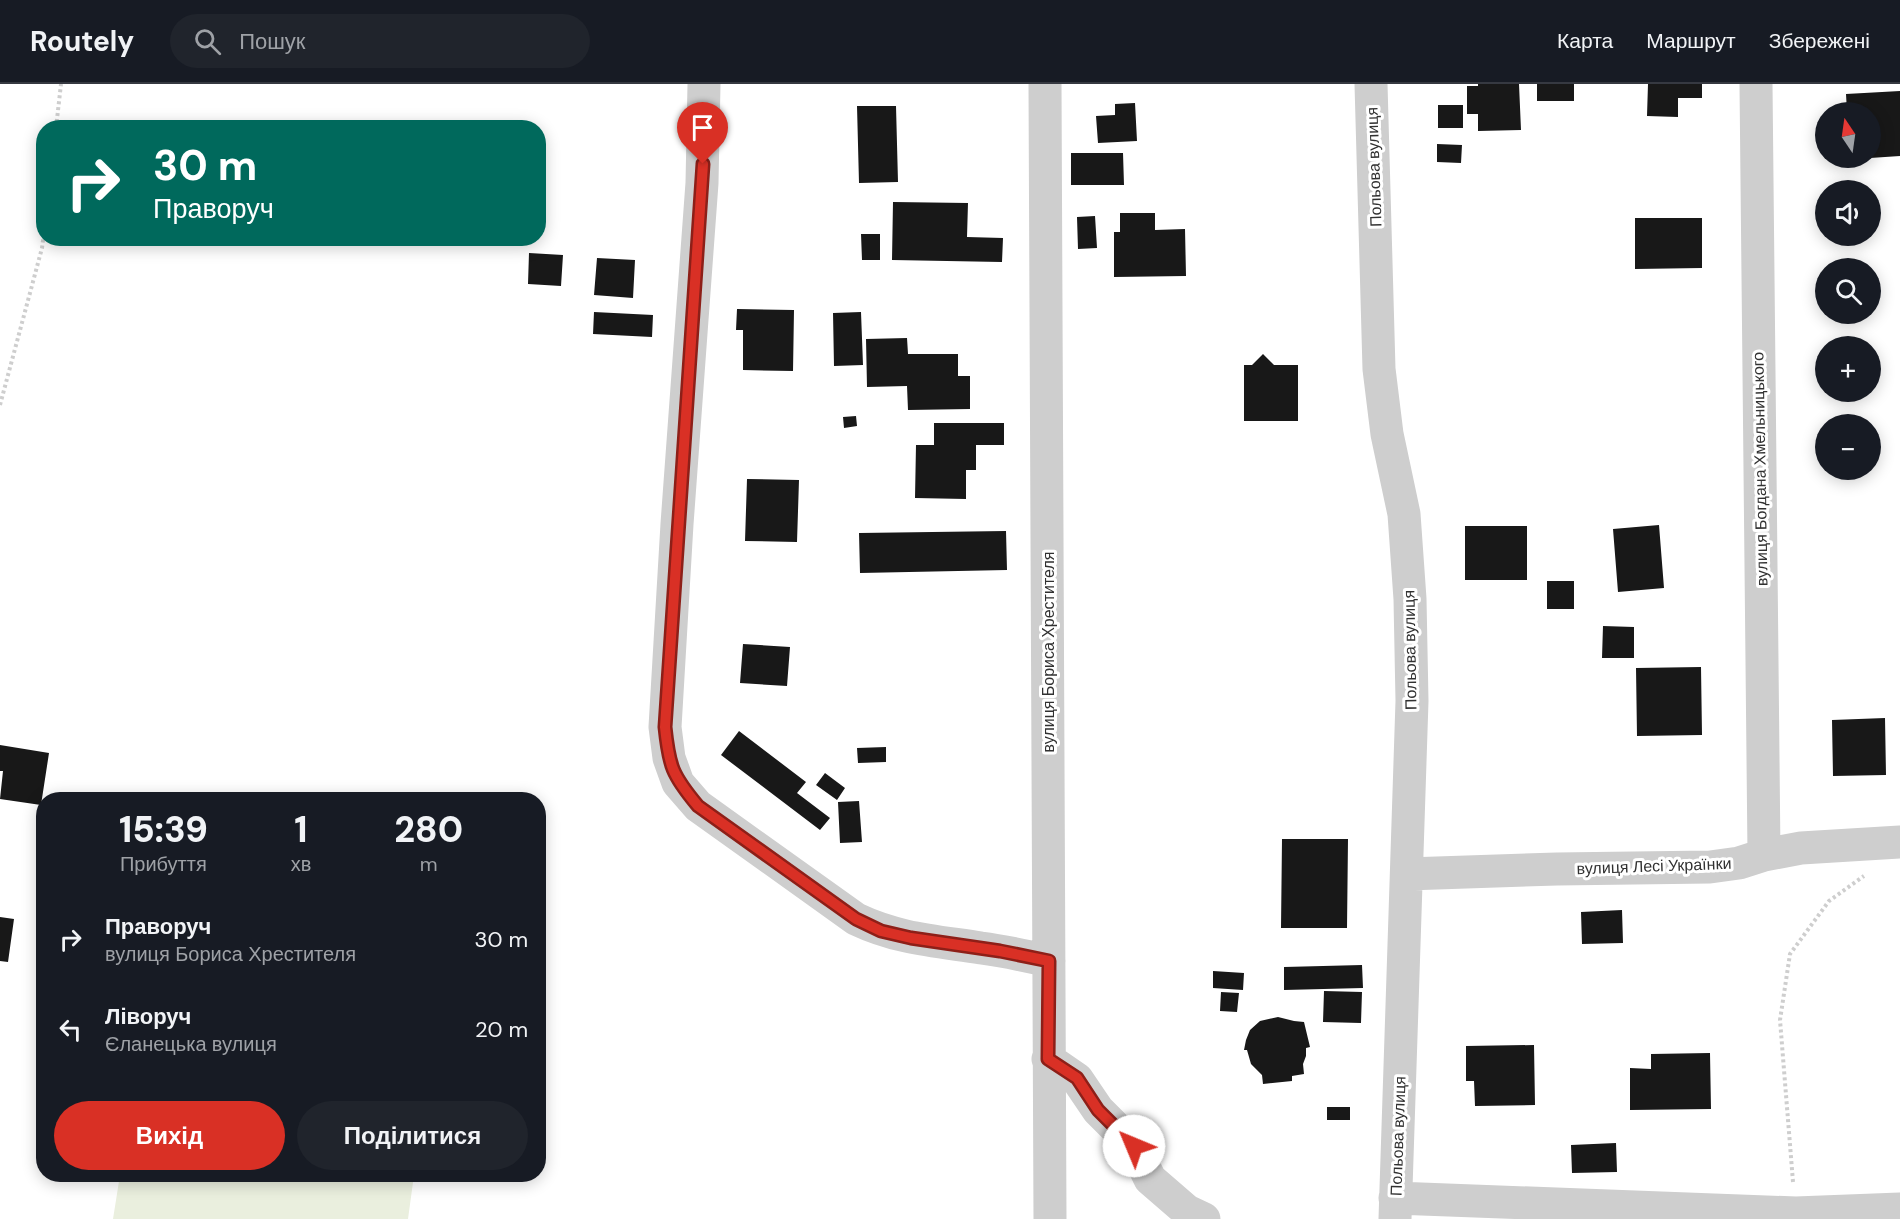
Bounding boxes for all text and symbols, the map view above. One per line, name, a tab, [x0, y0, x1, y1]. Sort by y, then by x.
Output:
search box	[170, 14, 590, 68]
text: Routely	[30, 23, 134, 60]
icon: search	[191, 25, 224, 58]
text: Пошук	[239, 27, 306, 56]
text: Карта	[1557, 27, 1613, 55]
text: Маршрут	[1646, 27, 1736, 55]
text: Збережені	[1769, 27, 1870, 55]
pin	[677, 102, 728, 164]
north arrow	[1815, 102, 1881, 168]
map controls	[1815, 102, 1881, 480]
street label: Польова вулиця	[1361, 107, 1387, 227]
icon: arrive	[686, 111, 719, 144]
text: 30 m	[153, 138, 257, 193]
icon: right	[54, 144, 132, 222]
button: sound	[1815, 180, 1881, 246]
text: Праворуч	[153, 191, 274, 226]
button: search	[1815, 258, 1881, 324]
button: +	[1815, 336, 1881, 402]
street label: вулиця Богдана Хмельницького	[1747, 352, 1773, 586]
button: −	[1815, 414, 1881, 480]
street label: вулиця Бориса Хрестителя	[1038, 552, 1059, 752]
street label: Польова вулиця	[1398, 590, 1422, 710]
text: 15:39	[119, 806, 208, 853]
text: 1	[294, 806, 308, 853]
text: 280	[394, 806, 463, 853]
text: Прибуття	[120, 851, 207, 877]
text: хв	[291, 851, 311, 877]
text: m	[420, 851, 438, 877]
street label: вулиця Лесі Українки	[1576, 853, 1732, 879]
text: Праворуч	[105, 912, 211, 941]
icon: right	[54, 923, 87, 956]
text: 30 m	[474, 925, 528, 954]
text: вулиця Бориса Хрестителя	[105, 941, 356, 967]
text: Ліворуч	[105, 1002, 191, 1031]
icon: left	[54, 1013, 87, 1046]
text: 20 m	[475, 1015, 528, 1044]
text: Єланецька вулиця	[105, 1031, 277, 1057]
street label: Польова вулиця	[1385, 1076, 1411, 1196]
button: Вихід	[54, 1101, 285, 1170]
button: Поділитися	[297, 1101, 528, 1170]
position arrow	[1102, 1114, 1166, 1178]

